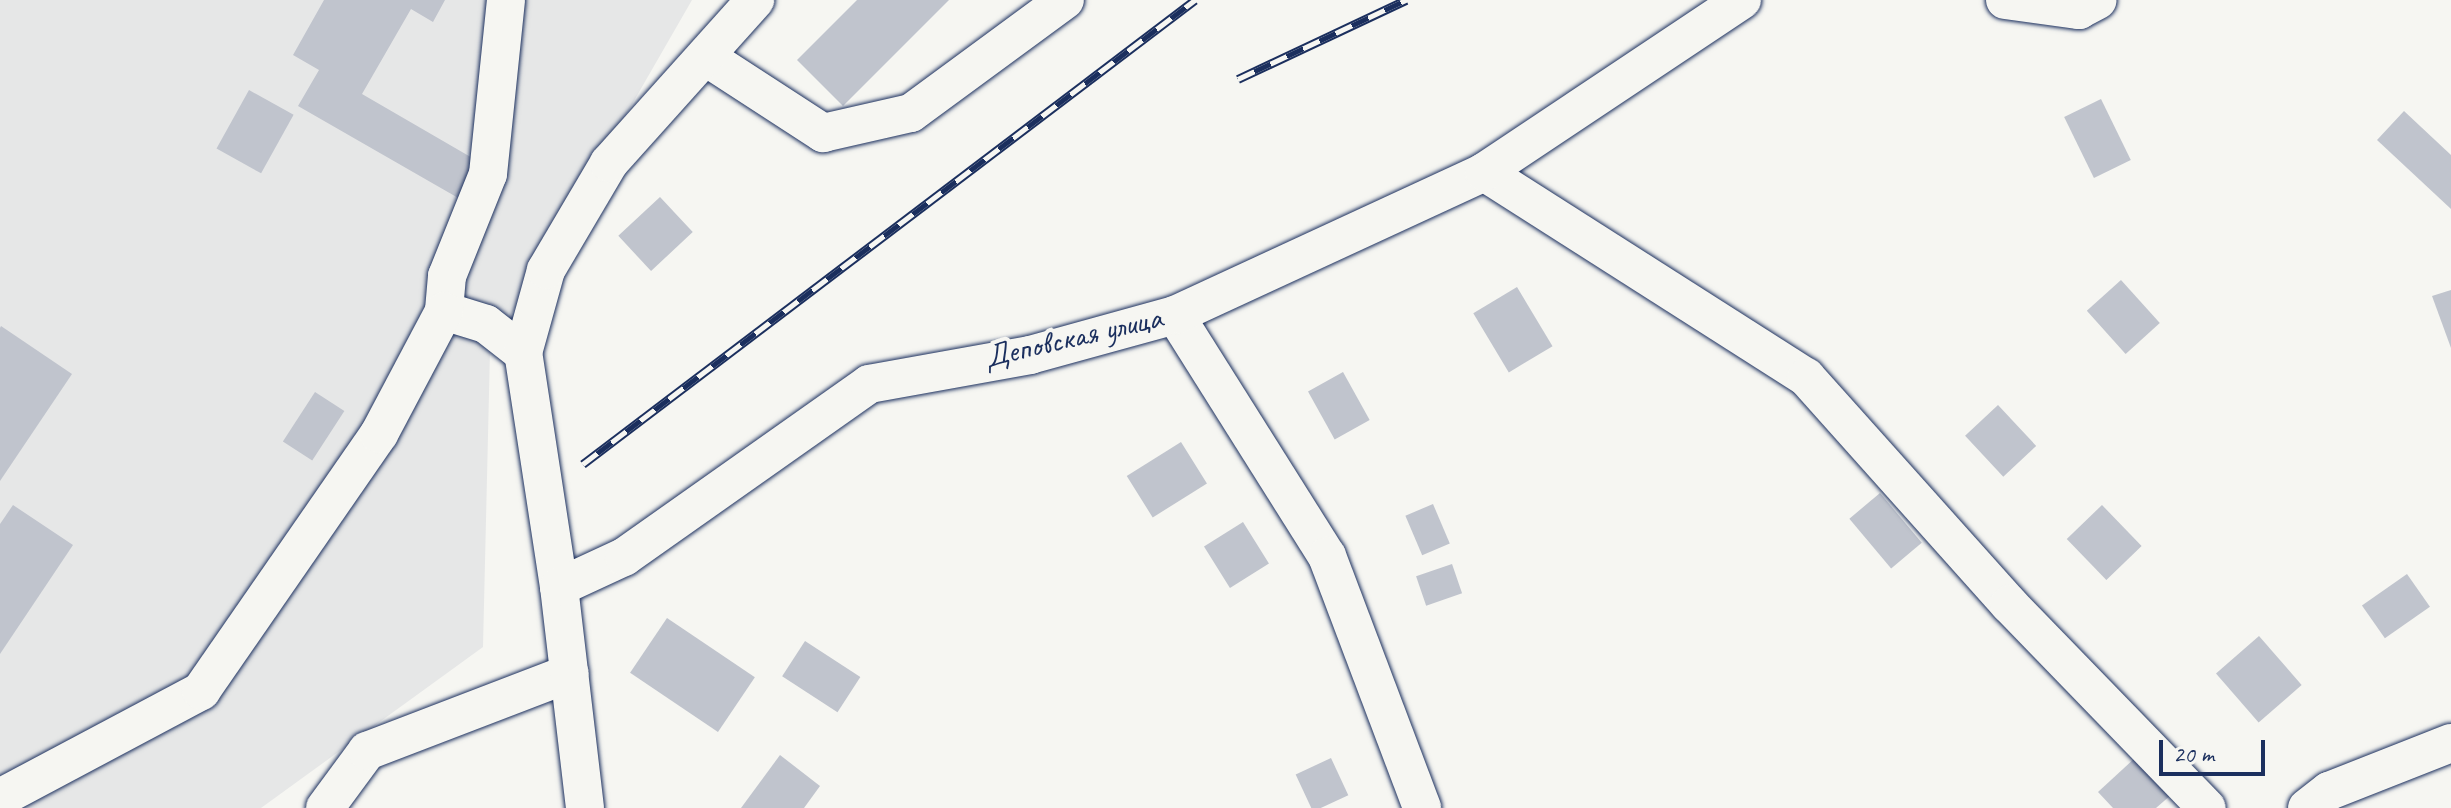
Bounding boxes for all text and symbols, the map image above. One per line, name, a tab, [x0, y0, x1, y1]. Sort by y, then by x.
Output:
street label: Деповская улица	[979, 299, 1167, 377]
scale bar	[2163, 724, 2269, 774]
text: 20 m	[2173, 739, 2214, 769]

